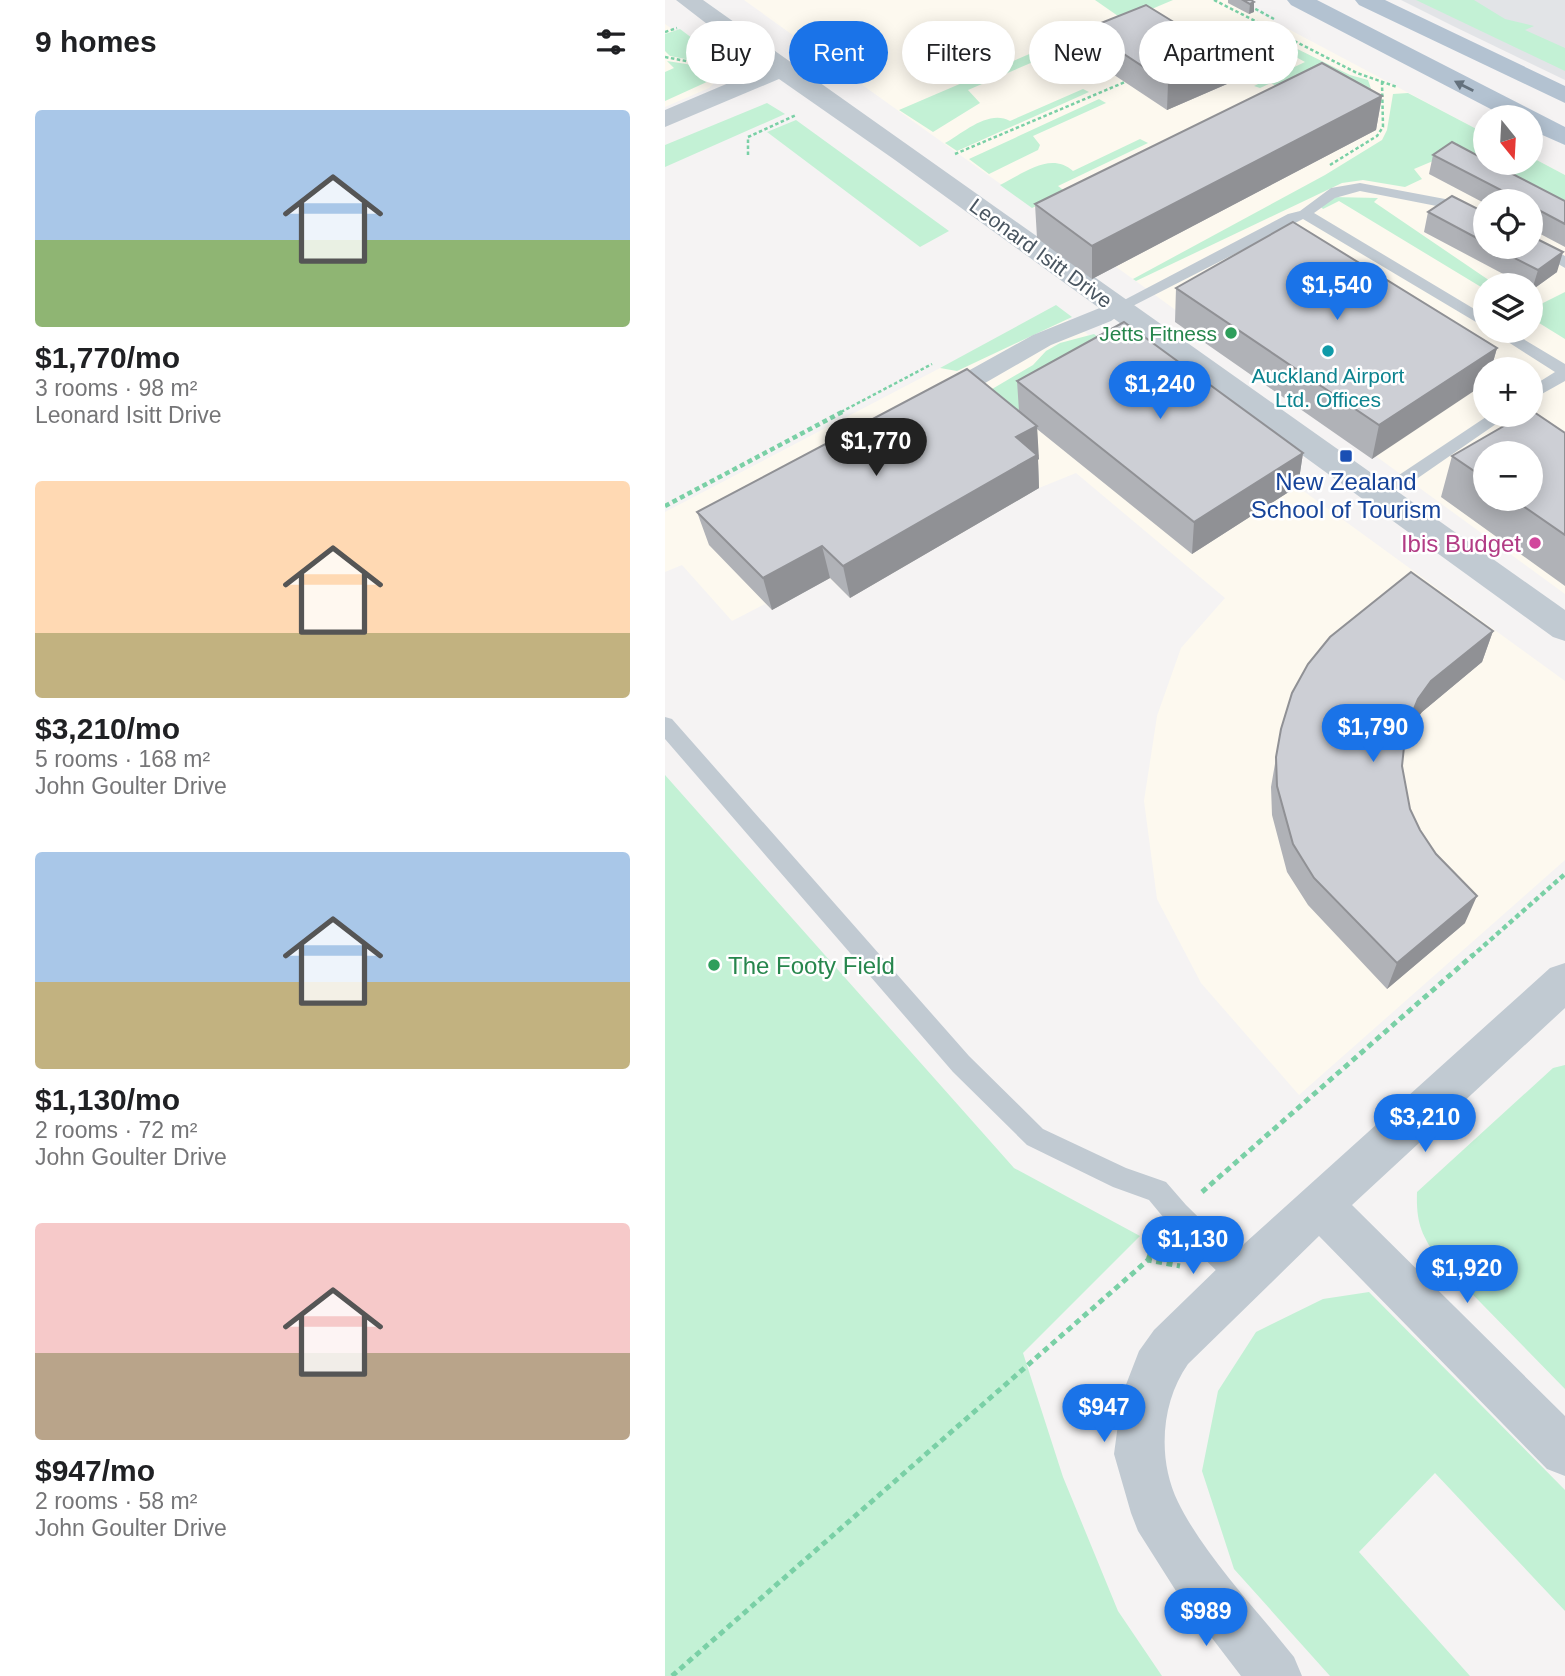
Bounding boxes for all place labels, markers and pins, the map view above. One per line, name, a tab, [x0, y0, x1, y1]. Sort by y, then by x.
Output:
pin: $1,540	[1280, 262, 1394, 322]
place label: Jetts Fitness	[1099, 322, 1217, 345]
marker: Jetts Fitness	[1223, 325, 1239, 341]
marker: Auckland Airport Ltd. Offices	[1320, 343, 1336, 359]
pin: $1,240	[1103, 362, 1217, 421]
place label: Auckland Airport Ltd. Offices	[1252, 364, 1405, 411]
pin: $1,770	[819, 419, 933, 478]
marker: New Zealand School of Tourism	[1338, 448, 1354, 464]
place label: New Zealand School of Tourism	[1251, 468, 1441, 523]
place label: Ibis Budget	[1401, 530, 1521, 557]
marker: Ibis Budget	[1527, 535, 1543, 551]
pin: $1,790	[1316, 704, 1430, 764]
place label: The Footy Field	[728, 952, 895, 979]
marker: The Footy Field	[706, 957, 722, 973]
pin: $3,210	[1368, 1094, 1482, 1154]
pin: $1,130	[1136, 1216, 1250, 1276]
pin: $1,920	[1410, 1246, 1524, 1305]
pin: $947	[1063, 1384, 1145, 1444]
pin: $989	[1165, 1588, 1247, 1648]

